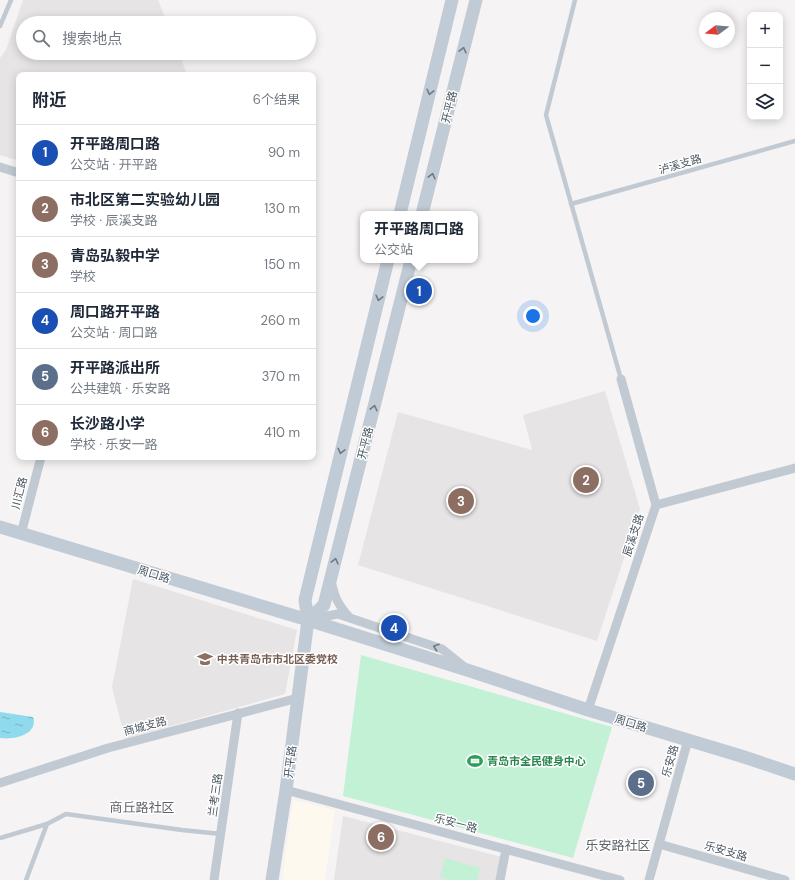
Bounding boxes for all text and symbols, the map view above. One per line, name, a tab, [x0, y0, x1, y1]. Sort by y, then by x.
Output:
north arrow	[699, 12, 735, 48]
map controls	[747, 12, 783, 120]
button: +	[747, 12, 783, 48]
search box	[16, 16, 316, 60]
icon: search	[30, 27, 52, 49]
text: 搜索地点	[62, 29, 122, 49]
one-way arrow	[458, 47, 467, 54]
button: −	[747, 48, 783, 84]
button: layers	[747, 84, 783, 120]
text: 附近	[32, 89, 66, 111]
one-way arrow	[426, 89, 434, 95]
street label: 开平路	[438, 89, 460, 125]
text: 6个结果	[253, 91, 300, 108]
text: 开平路周口路	[70, 134, 160, 154]
text: 1	[43, 144, 47, 161]
text: 90 m	[268, 144, 300, 161]
street label: 泸溪支路	[657, 151, 703, 177]
text: 公交站 · 开平路	[70, 156, 158, 173]
one-way arrow	[427, 173, 435, 179]
text: 市北区第二实验幼儿园	[70, 190, 220, 210]
text: 2	[41, 200, 49, 217]
text: 130 m	[264, 200, 300, 217]
popup	[360, 211, 478, 263]
text: 学校 · 辰溪支路	[70, 212, 158, 229]
text: 开平路周口路	[374, 219, 464, 239]
text: 公交站	[374, 241, 413, 258]
text: 青岛弘毅中学	[70, 246, 160, 266]
text: 3	[41, 256, 49, 273]
text: 150 m	[264, 256, 300, 273]
text: 学校	[70, 268, 96, 285]
pin: 1	[406, 276, 432, 306]
one-way arrow	[375, 294, 384, 301]
text: 周口路开平路	[70, 302, 160, 322]
your location	[523, 306, 543, 326]
text: 4	[41, 312, 49, 329]
text: 260 m	[260, 312, 300, 329]
text: 公交站 · 周口路	[70, 324, 158, 341]
text: 开平路派出所	[70, 358, 160, 378]
text: 5	[41, 368, 49, 385]
text: 370 m	[262, 368, 300, 385]
text: 公共建筑 · 乐安路	[70, 380, 171, 397]
one-way arrow	[369, 405, 377, 411]
text: 长沙路小学	[70, 414, 145, 434]
text: 6	[41, 424, 49, 441]
text: 410 m	[264, 424, 300, 441]
street label: 开平路	[354, 425, 376, 461]
text: 学校 · 乐安一路	[70, 436, 158, 453]
one-way arrow	[338, 448, 346, 455]
pin: 2	[573, 465, 599, 495]
street label: 川汇路	[8, 475, 30, 511]
pin: 3	[448, 486, 474, 516]
street label: 辰溪支路	[620, 512, 646, 558]
one-way arrow	[331, 558, 339, 564]
street label: 周口路	[136, 562, 172, 586]
pin: 4	[381, 613, 407, 643]
one-way arrow	[432, 643, 439, 652]
school or university icon: 中共青岛市市北区委党校	[196, 650, 214, 668]
place label: 中共青岛市市北区委党校	[217, 652, 338, 666]
street label: 周口路	[613, 711, 649, 735]
street label: 商城支路	[122, 714, 168, 738]
street label: 乐安路	[659, 743, 681, 779]
street label: 开平路	[281, 745, 299, 779]
sports icon: 青岛市全民健身中心	[466, 752, 484, 770]
place label: 青岛市全民健身中心	[487, 754, 586, 768]
pin: 5	[628, 768, 654, 798]
street label: 兰考三路	[205, 772, 225, 818]
district label: 商丘路社区	[109, 799, 175, 816]
street label: 乐安一路	[433, 811, 479, 835]
pin: 6	[368, 822, 394, 852]
district label: 乐安路社区	[585, 837, 651, 854]
street label: 乐安支路	[703, 838, 749, 864]

